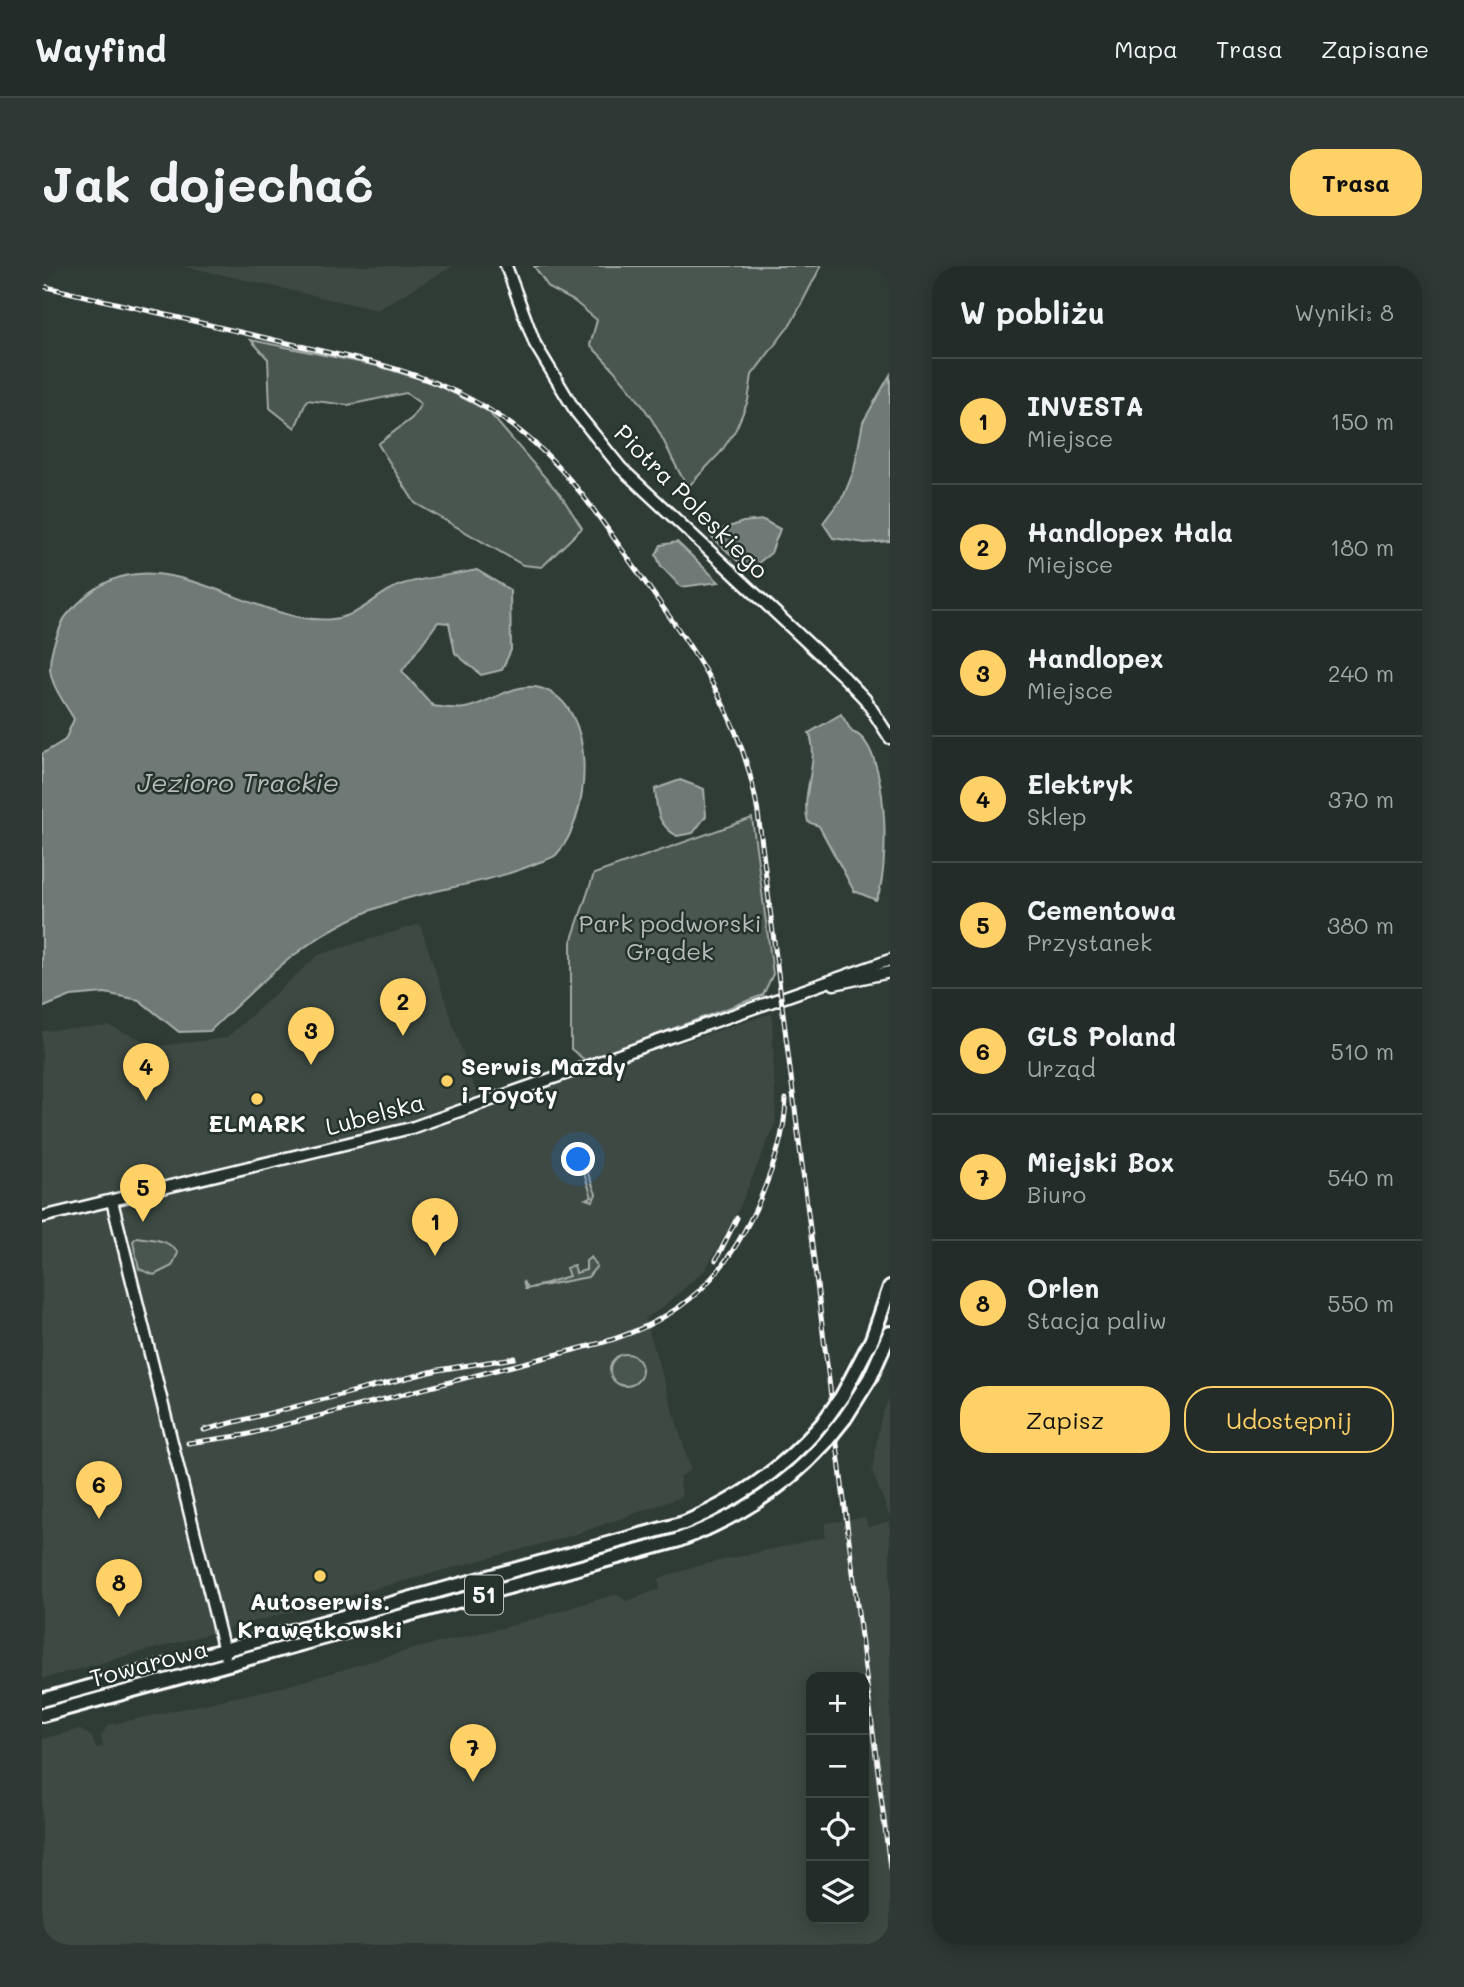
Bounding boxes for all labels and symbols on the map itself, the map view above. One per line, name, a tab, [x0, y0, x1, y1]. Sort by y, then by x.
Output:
street label: Piotra Poleskiego	[608, 417, 776, 585]
water label: Jezioro Trackie	[137, 765, 339, 799]
park label: Park podworski Grądek	[579, 907, 762, 966]
pin: 2	[380, 978, 426, 1036]
pin: 3	[288, 1007, 334, 1065]
pin: 4	[123, 1043, 169, 1101]
place label: Serwis Mazdy i Toyoty	[461, 1050, 626, 1109]
marker: Serwis Mazdy i Toyoty	[439, 1073, 455, 1089]
street label: Lubelska	[322, 1085, 428, 1142]
marker: ELMARK	[249, 1091, 265, 1107]
place label: ELMARK	[208, 1107, 306, 1138]
your location	[561, 1142, 595, 1176]
pin: 5	[120, 1164, 166, 1222]
pin: 1	[412, 1198, 458, 1256]
pin: 6	[76, 1461, 122, 1519]
pin: 8	[96, 1559, 142, 1617]
marker: Autoserwis. Krawętkowski	[312, 1568, 328, 1584]
road number: 51	[465, 1576, 503, 1614]
place label: Autoserwis. Krawętkowski	[237, 1585, 403, 1644]
street label: Towarowa	[86, 1632, 211, 1693]
pin: 7	[450, 1724, 496, 1782]

